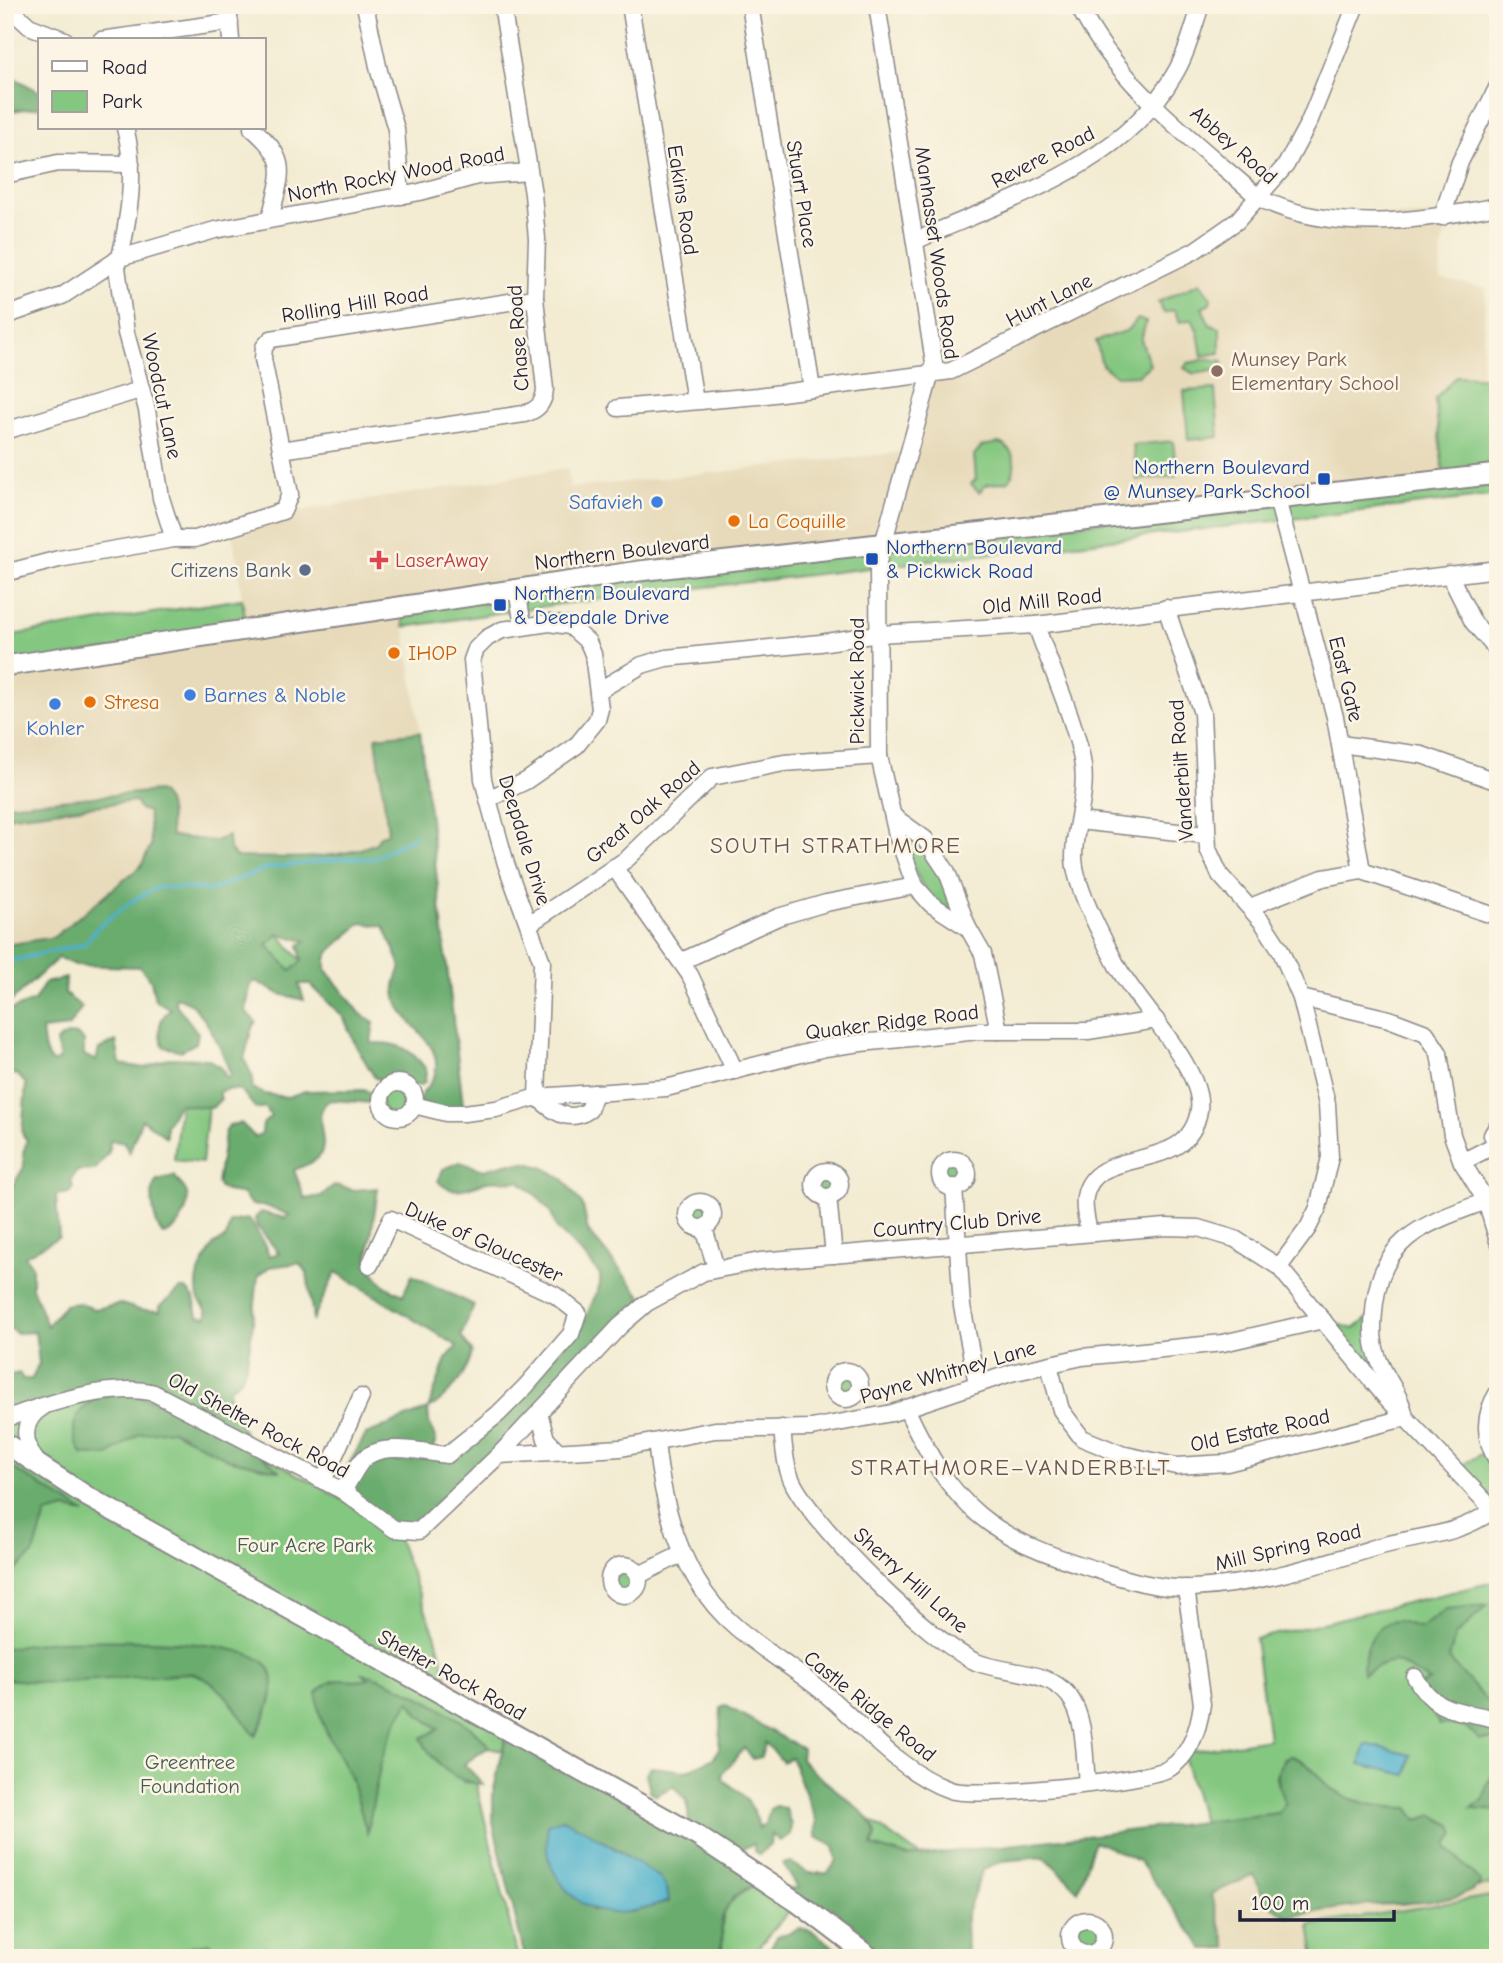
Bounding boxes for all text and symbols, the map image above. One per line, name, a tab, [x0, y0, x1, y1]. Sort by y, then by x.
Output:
legend	[38, 38, 266, 130]
text: Road	[102, 55, 147, 79]
text: Park	[102, 89, 142, 113]
street label: Abbey Road	[1186, 101, 1282, 189]
street label: Revere Road	[987, 121, 1099, 193]
street label: Stuart Place	[782, 139, 822, 249]
street label: North Rocky Wood Road	[285, 141, 507, 207]
street label: Eakins Road	[662, 143, 704, 257]
street label: Manhasset Woods Road	[910, 145, 964, 361]
street label: Hunt Lane	[1002, 268, 1096, 332]
street label: Rolling Hill Road	[280, 281, 430, 327]
street label: Chase Road	[502, 284, 534, 392]
street label: Woodcut Lane	[137, 331, 187, 461]
place label: Munsey Park Elementary School	[1231, 347, 1399, 395]
marker: Munsey Park Elementary School	[1209, 363, 1225, 379]
place label: Northern Boulevard @ Munsey Park School	[1103, 455, 1310, 503]
marker: Northern Boulevard @ Munsey Park School	[1316, 471, 1332, 487]
place label: Safavieh	[569, 490, 643, 514]
marker: Safavieh	[649, 494, 665, 510]
place label: La Coquille	[748, 509, 846, 533]
marker: La Coquille	[726, 513, 742, 529]
street label: Northern Boulevard	[533, 529, 711, 575]
place label: Northern Boulevard & Pickwick Road	[886, 535, 1062, 583]
place label: LaserAway	[395, 548, 489, 572]
marker: LaserAway	[369, 550, 389, 570]
marker: Northern Boulevard & Pickwick Road	[864, 551, 880, 567]
place label: Citizens Bank	[170, 558, 291, 582]
marker: Citizens Bank	[297, 562, 313, 578]
place label: Northern Boulevard & Deepdale Drive	[514, 581, 690, 629]
street label: Old Mill Road	[981, 583, 1103, 619]
marker: Northern Boulevard & Deepdale Drive	[492, 597, 508, 613]
street label: Pickwick Road	[845, 618, 869, 744]
street label: East Gate	[1324, 634, 1368, 724]
place label: IHOP	[408, 641, 457, 665]
marker: IHOP	[386, 645, 402, 661]
place label: Barnes & Noble	[204, 683, 346, 707]
marker: Barnes & Noble	[182, 687, 198, 703]
place label: Stresa	[104, 690, 160, 714]
marker: Stresa	[82, 694, 98, 710]
marker: Kohler	[47, 696, 63, 712]
street label: Vanderbilt Road	[1164, 699, 1198, 841]
place label: Kohler	[26, 716, 84, 740]
street label: Great Oak Road	[581, 756, 705, 868]
street label: Deepdale Drive	[494, 772, 556, 908]
district label: SOUTH STRATHMORE	[710, 832, 962, 859]
street label: Quaker Ridge Road	[804, 999, 980, 1045]
street label: Duke of Gloucester	[401, 1196, 567, 1288]
street label: Country Club Drive	[872, 1204, 1042, 1242]
street label: Payne Whitney Lane	[857, 1335, 1039, 1409]
street label: Old Shelter Rock Road	[164, 1367, 354, 1483]
street label: Old Estate Road	[1188, 1403, 1332, 1457]
district label: STRATHMORE–VANDERBILT	[851, 1454, 1171, 1481]
street label: Mill Spring Road	[1212, 1518, 1364, 1576]
street label: Sherry Hill Lane	[849, 1522, 973, 1638]
park label: Four Acre Park	[237, 1533, 373, 1557]
street label: Shelter Rock Road	[374, 1624, 530, 1726]
street label: Castle Ridge Road	[799, 1645, 941, 1767]
park label: Greentree Foundation	[140, 1750, 240, 1798]
scale bar	[1240, 1879, 1394, 1923]
text: 100 m	[1251, 1891, 1309, 1915]

